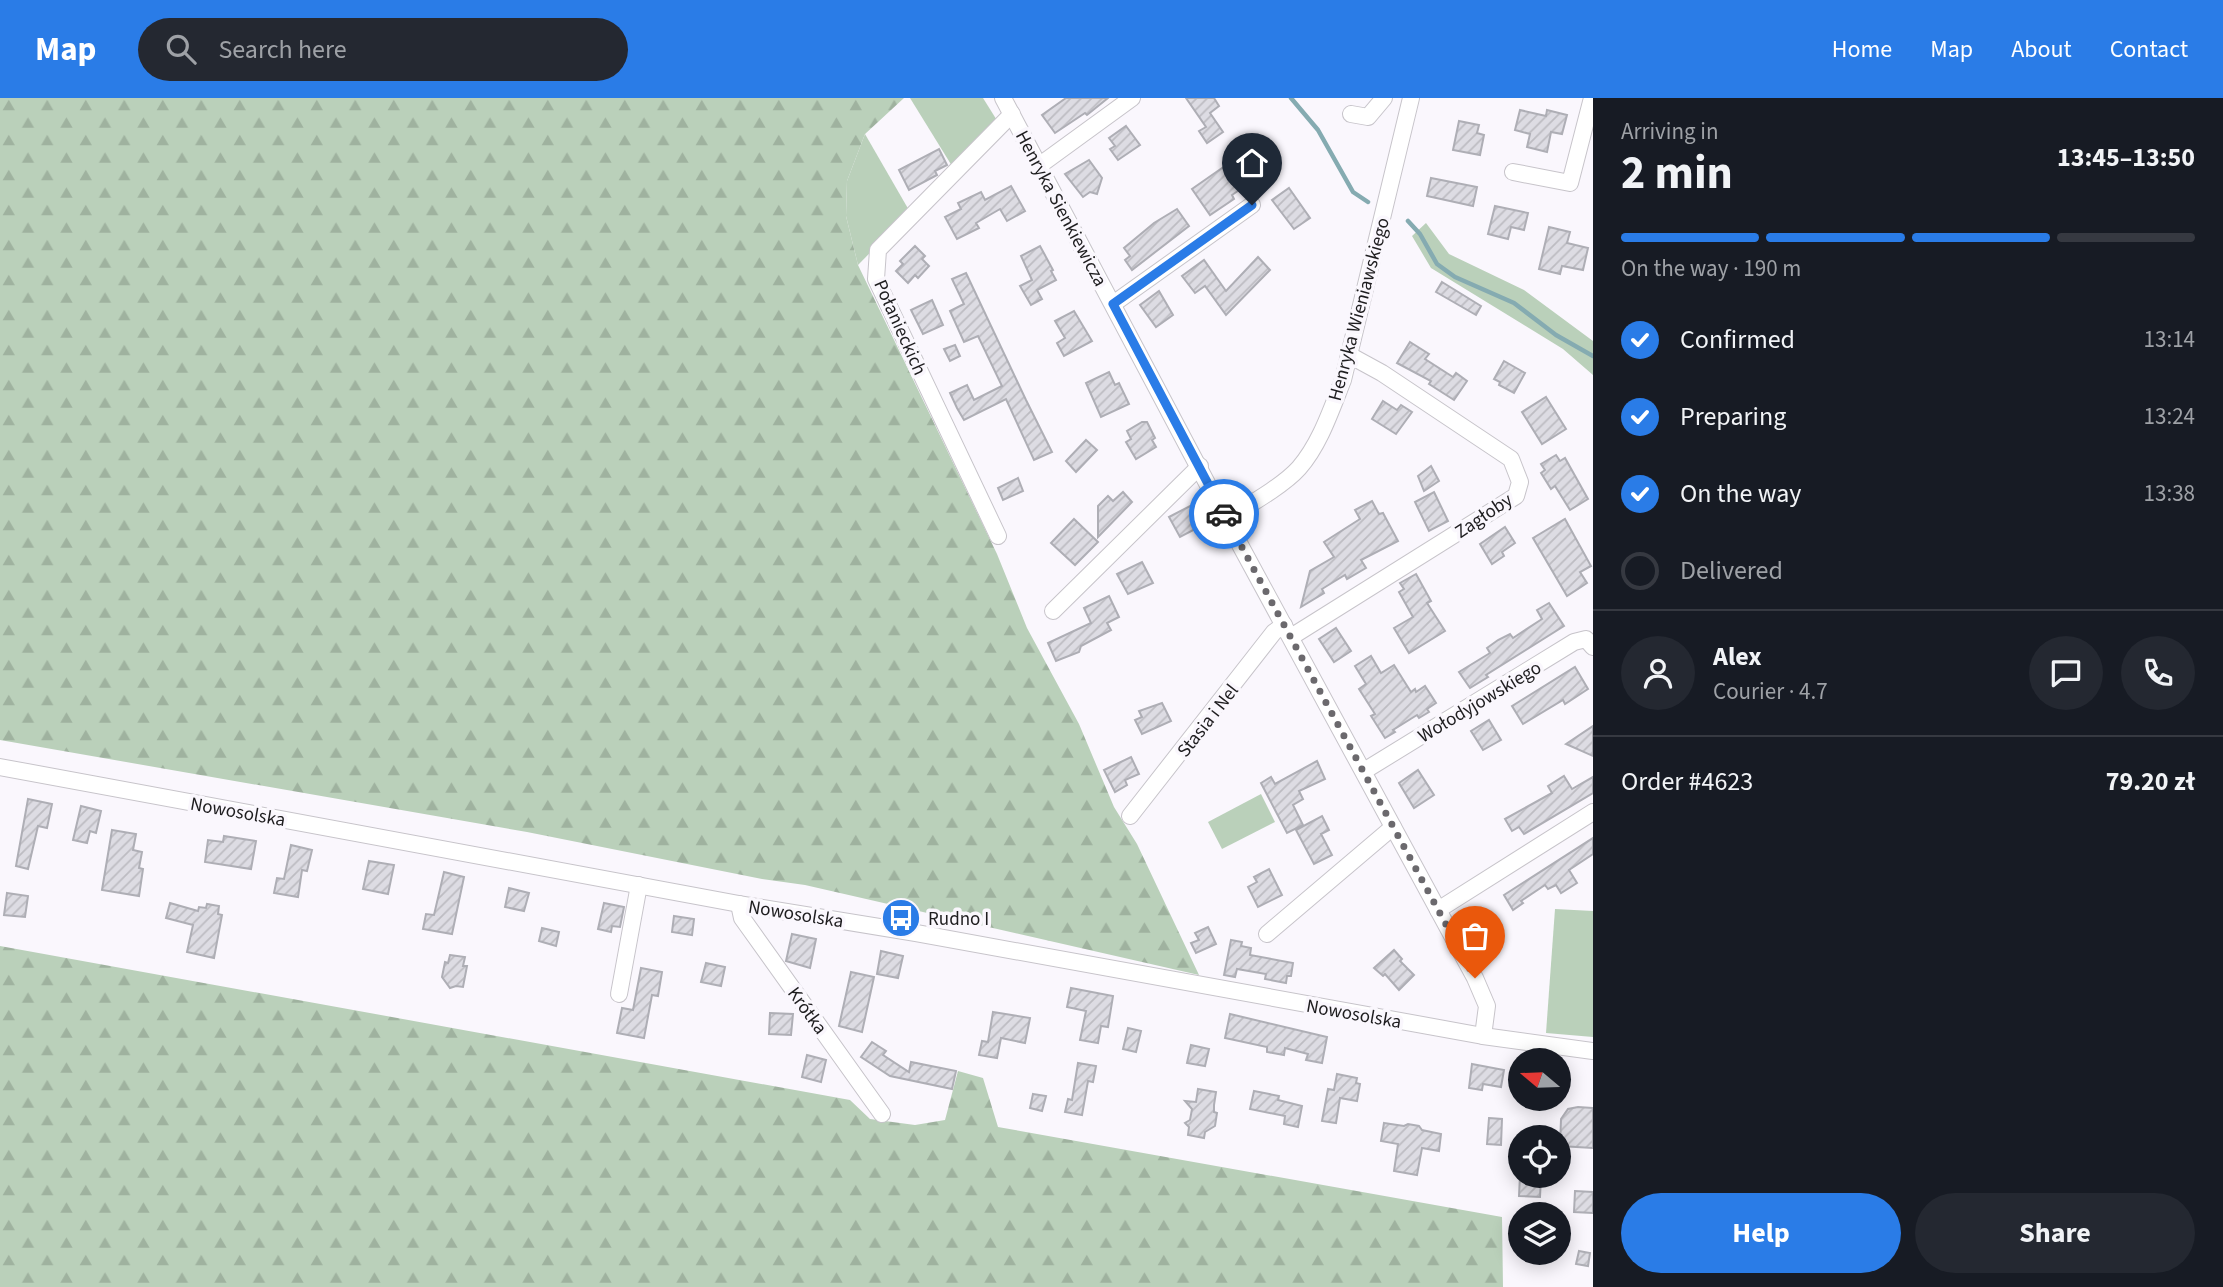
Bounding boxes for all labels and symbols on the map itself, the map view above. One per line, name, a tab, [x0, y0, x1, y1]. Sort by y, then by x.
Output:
street label: Henryka Sienkiewicza	[1008, 126, 1113, 292]
pin	[1222, 133, 1282, 205]
street label: Henryka Wieniawskiego	[1322, 215, 1397, 404]
street label: Połanieckich	[867, 275, 933, 380]
courier	[1189, 479, 1259, 549]
street label: Zagłoby	[1450, 487, 1518, 545]
street label: Wołodyjowskiego	[1413, 655, 1547, 750]
street label: Stasia i Nel	[1171, 678, 1245, 763]
street label: Nowosolska	[188, 791, 287, 834]
street label: Nowosolska	[746, 894, 845, 935]
bus stop icon: Rudno I	[880, 897, 922, 939]
place label: Rudno I	[928, 906, 989, 933]
pin	[1445, 906, 1505, 978]
street label: Krótka	[780, 982, 833, 1040]
street label: Nowosolska	[1304, 993, 1403, 1036]
north arrow	[1508, 1048, 1572, 1111]

